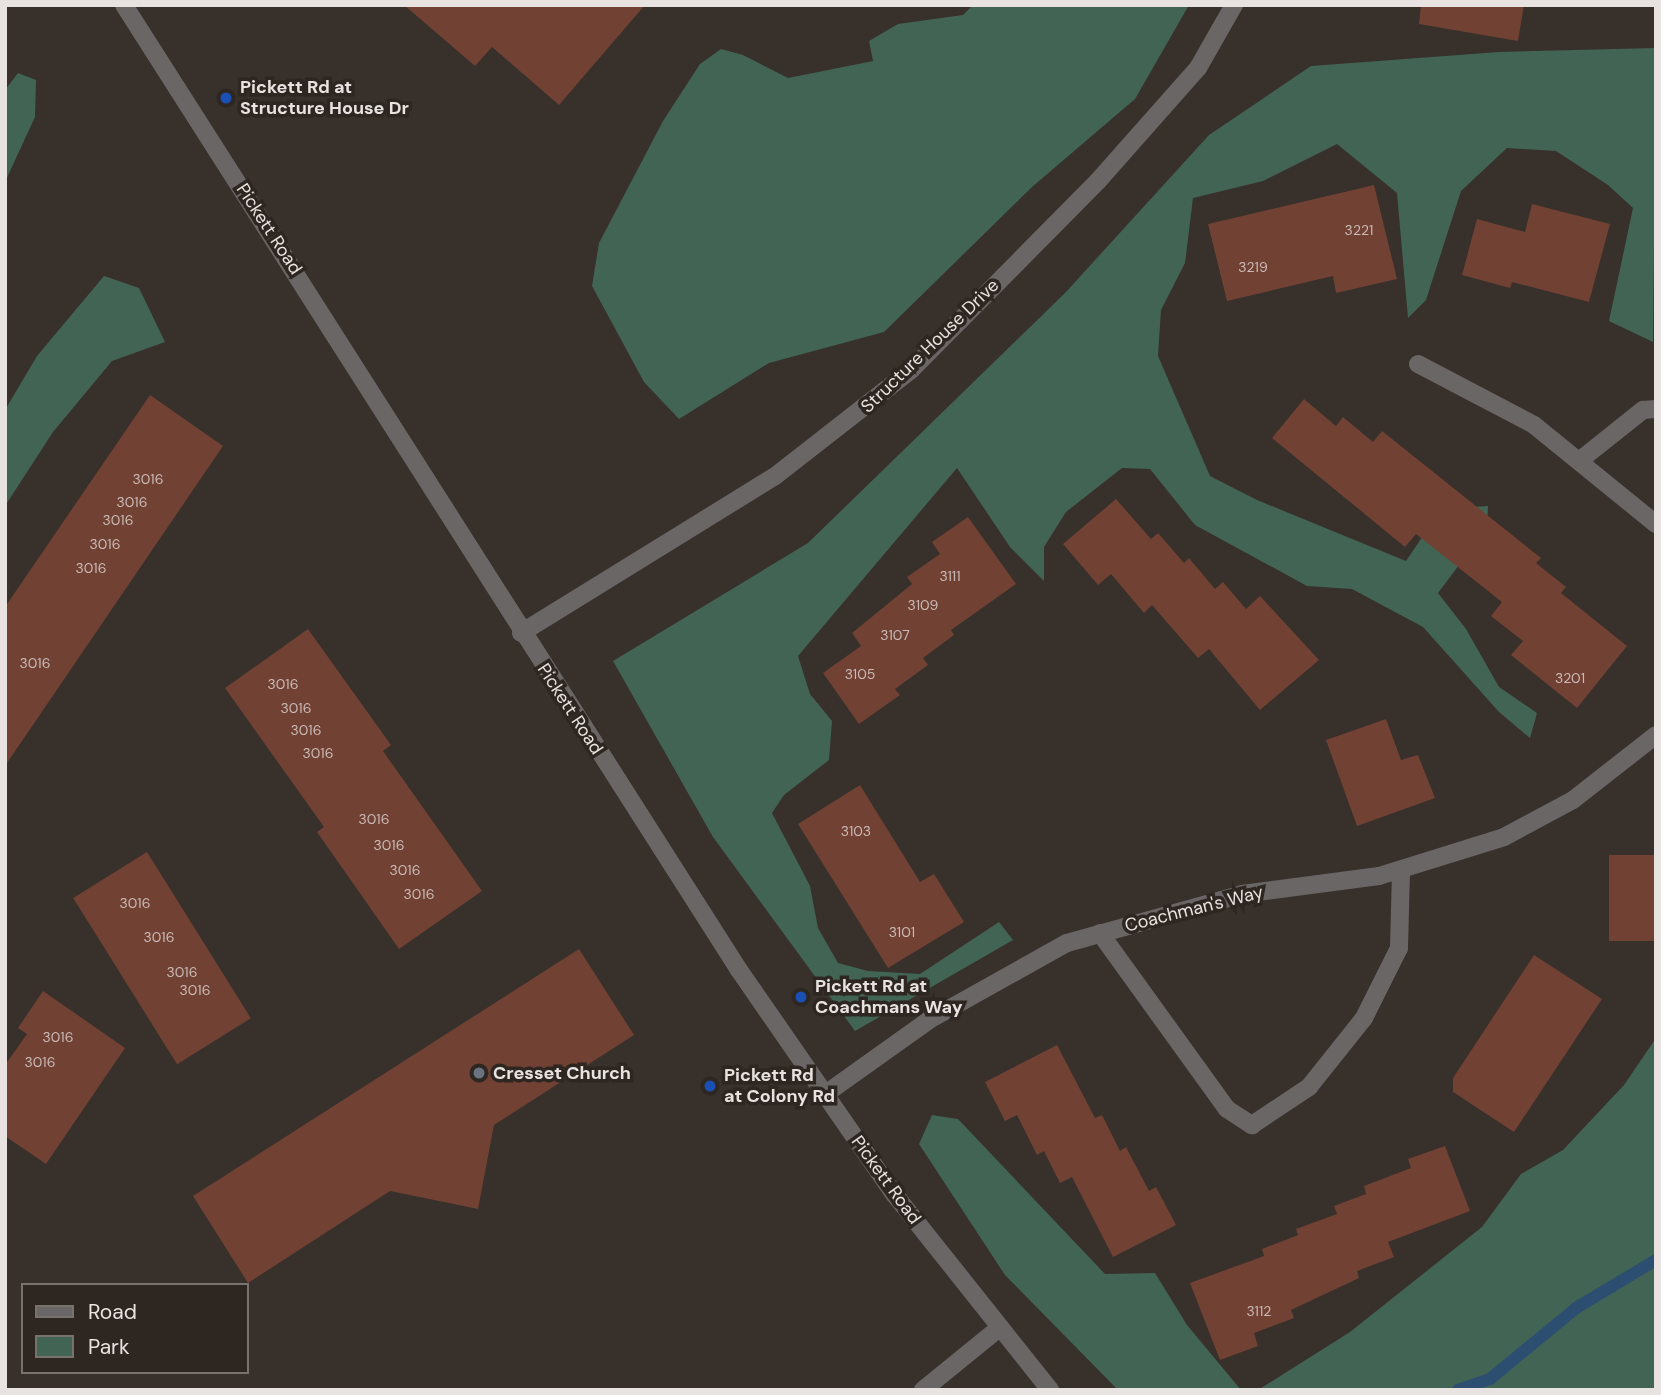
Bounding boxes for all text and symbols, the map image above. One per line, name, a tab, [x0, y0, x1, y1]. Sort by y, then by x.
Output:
place label: Pickett Rd at Structure House Dr	[240, 77, 409, 119]
marker: Pickett Rd at Structure House Dr	[218, 90, 234, 106]
street label: Pickett Road	[232, 179, 306, 279]
house number: 3221	[1345, 222, 1373, 238]
house number: 3219	[1238, 259, 1268, 275]
street label: Structure House Drive	[857, 275, 1003, 417]
house number: 3016	[132, 471, 164, 487]
house number: 3016	[116, 494, 148, 510]
house number: 3016	[102, 512, 134, 528]
house number: 3016	[89, 536, 121, 552]
house number: 3016	[75, 560, 107, 576]
house number: 3111	[939, 568, 961, 584]
house number: 3109	[908, 597, 938, 613]
house number: 3107	[880, 627, 910, 643]
house number: 3016	[19, 655, 51, 671]
street label: Pickett Road	[533, 659, 607, 759]
house number: 3105	[845, 666, 875, 682]
house number: 3201	[1555, 670, 1585, 686]
house number: 3016	[267, 676, 299, 692]
house number: 3016	[280, 700, 312, 716]
house number: 3016	[290, 722, 322, 738]
house number: 3016	[302, 745, 334, 761]
house number: 3016	[358, 811, 390, 827]
house number: 3103	[841, 823, 871, 839]
house number: 3016	[373, 837, 405, 853]
house number: 3016	[389, 862, 421, 878]
street label: Coachman's Way	[1122, 881, 1266, 937]
house number: 3016	[403, 886, 435, 902]
house number: 3016	[119, 895, 151, 911]
house number: 3101	[889, 924, 915, 940]
house number: 3016	[143, 929, 175, 945]
house number: 3016	[166, 964, 198, 980]
place label: Pickett Rd at Coachmans Way	[815, 976, 963, 1018]
house number: 3016	[179, 982, 211, 998]
marker: Pickett Rd at Coachmans Way	[793, 989, 809, 1005]
house number: 3016	[42, 1029, 74, 1045]
house number: 3016	[24, 1054, 56, 1070]
place label: Cresset Church	[493, 1062, 631, 1084]
marker: Cresset Church	[471, 1065, 487, 1081]
place label: Pickett Rd at Colony Rd	[724, 1065, 835, 1108]
marker: Pickett Rd at Colony Rd	[702, 1078, 718, 1094]
street label: Pickett Road	[847, 1132, 925, 1228]
legend	[21, 1283, 248, 1374]
text: Road	[88, 1298, 137, 1326]
house number: 3112	[1247, 1303, 1271, 1319]
text: Park	[88, 1333, 129, 1361]

